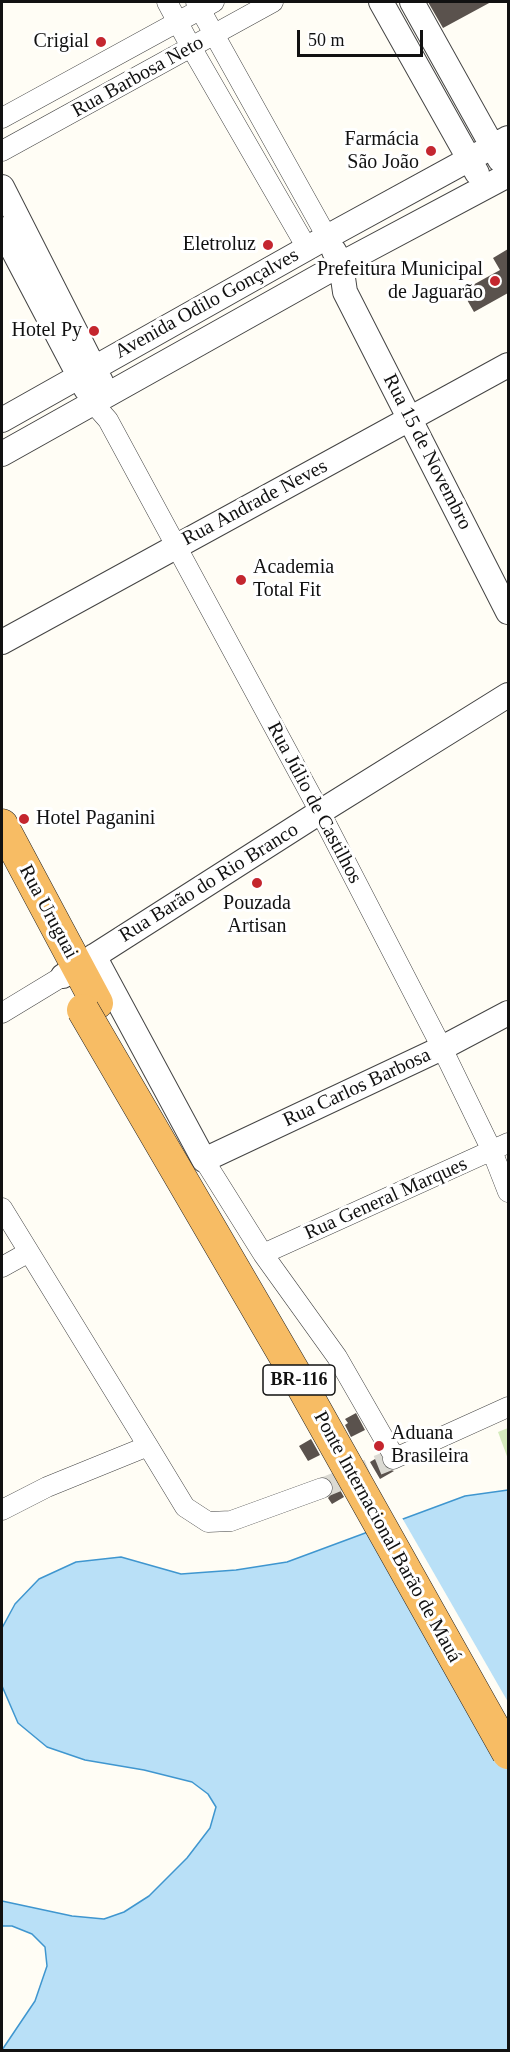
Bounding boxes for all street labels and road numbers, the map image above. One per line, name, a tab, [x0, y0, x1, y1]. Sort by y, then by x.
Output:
street label: Rua Barbosa Neto	[68, 31, 208, 123]
street label: Avenida Odilo Gonçalves	[111, 244, 303, 364]
street label: Rua 15 de Novembro	[377, 370, 477, 534]
street label: Rua Andrade Neves	[178, 455, 332, 551]
street label: Rua Júlio de Castilhos	[261, 718, 367, 888]
street label: Rua Barão do Rio Branco	[115, 818, 303, 948]
street label: Rua Uruguai	[13, 861, 83, 963]
street label: Rua Carlos Barbosa	[279, 1043, 435, 1133]
street label: Rua General Marques	[301, 1152, 471, 1246]
road number: BR-116	[263, 1365, 335, 1395]
street label: Ponte Internacional Barão de Mauá	[308, 1407, 466, 1667]

